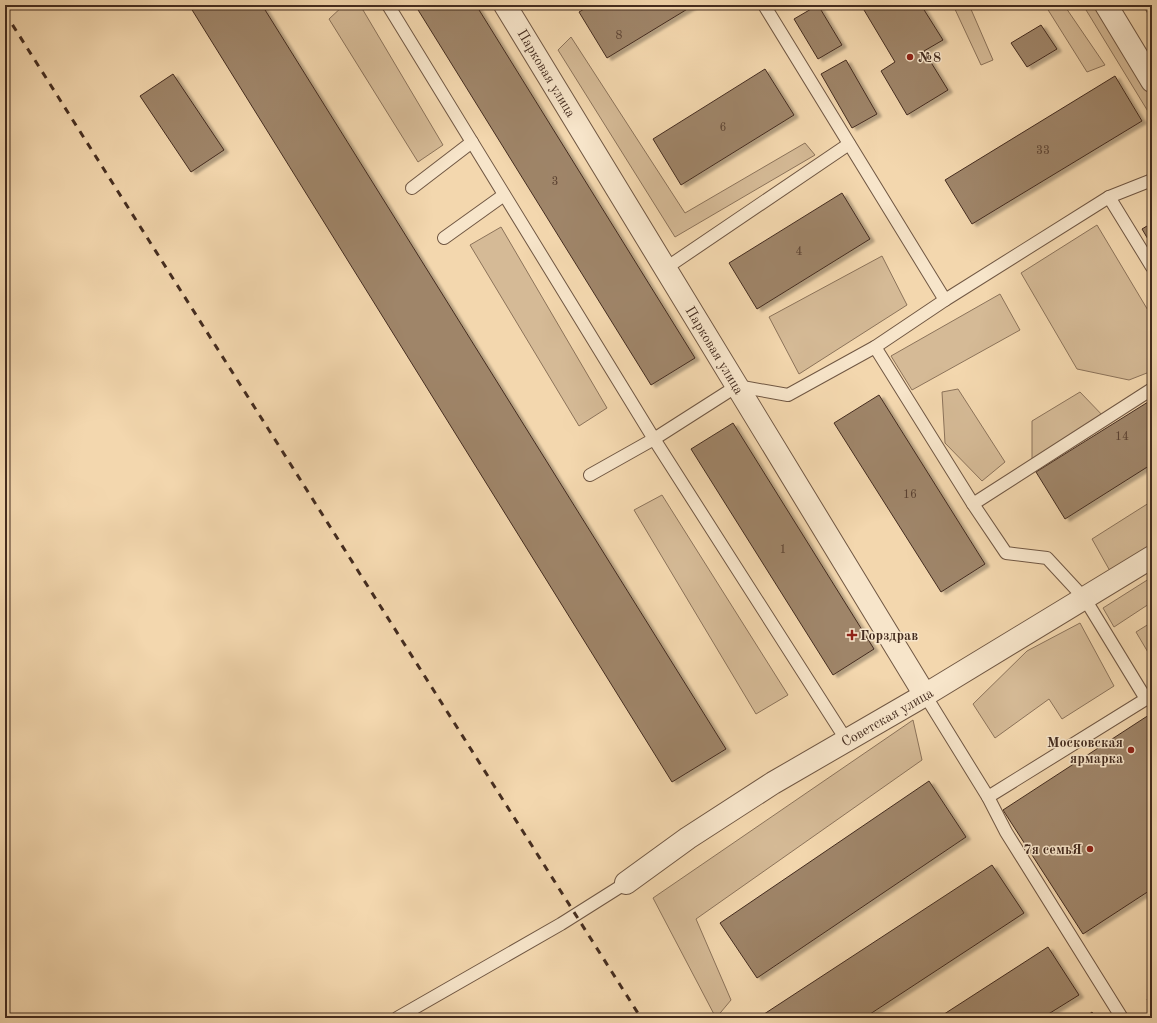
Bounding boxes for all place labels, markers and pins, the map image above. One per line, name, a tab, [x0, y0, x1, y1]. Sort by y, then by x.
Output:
place label: №8	[918, 51, 941, 65]
marker: №8	[905, 52, 915, 62]
place label: Горздрав	[860, 629, 918, 643]
marker: Горздрав	[847, 630, 857, 640]
place label: Московская ярмарка	[1047, 736, 1123, 766]
marker: Московская ярмарка	[1126, 745, 1136, 755]
place label: 7я семьЯ	[1023, 843, 1082, 857]
marker: 7я семьЯ	[1085, 844, 1095, 854]

